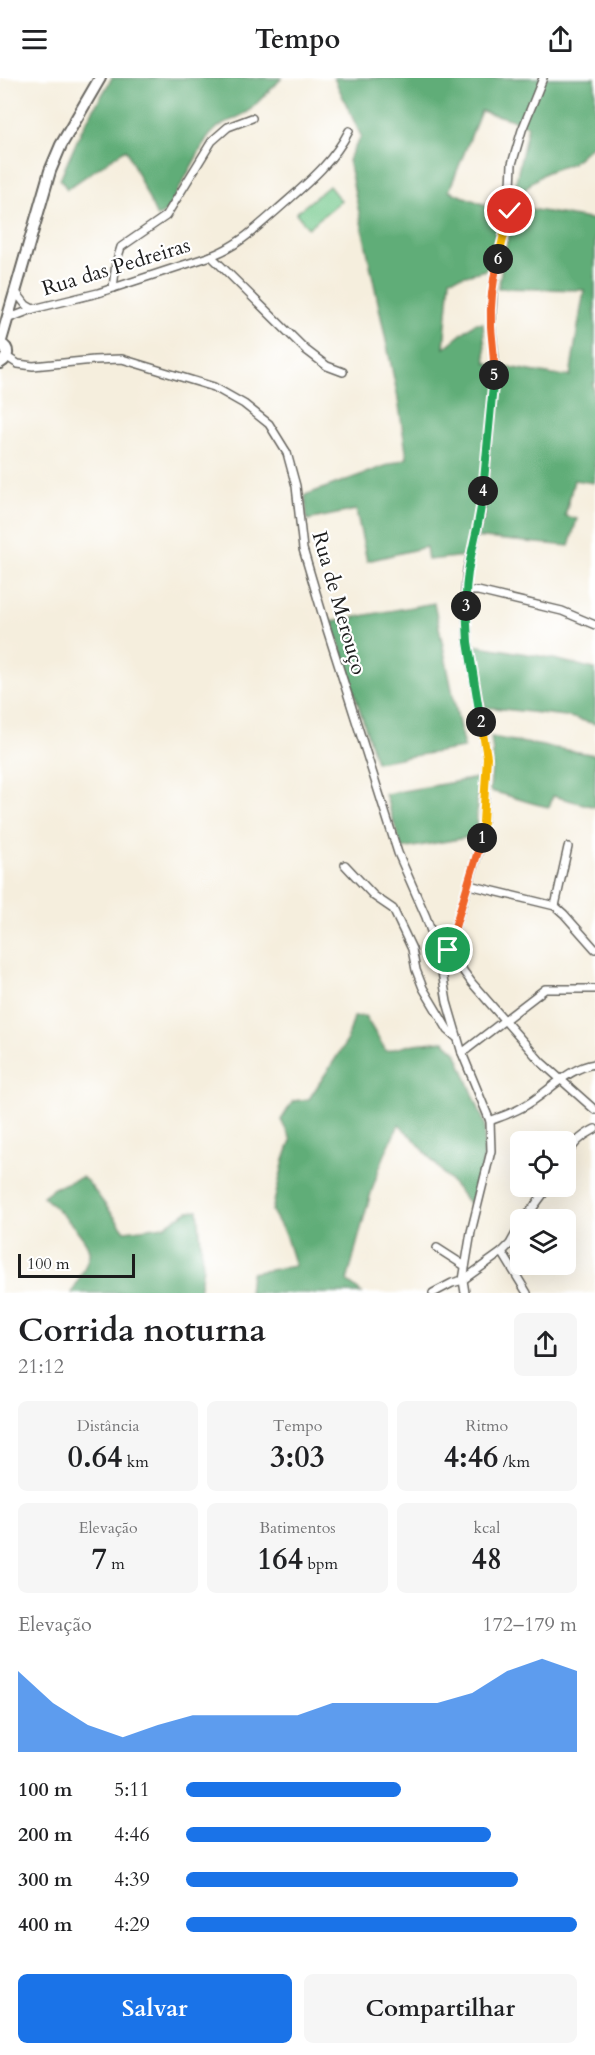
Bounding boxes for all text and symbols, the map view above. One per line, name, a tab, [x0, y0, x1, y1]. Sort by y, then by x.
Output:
text: Tempo	[255, 21, 340, 58]
icon: menu	[18, 23, 51, 56]
icon: share	[544, 23, 577, 56]
pin	[484, 185, 535, 236]
icon: check	[493, 194, 526, 227]
street label: Rua das Pedreiras	[38, 231, 194, 303]
pin: 6	[483, 244, 513, 274]
text: 6	[494, 248, 502, 270]
pin: 5	[479, 360, 509, 390]
text: 5	[490, 364, 498, 386]
pin: 4	[468, 476, 498, 506]
text: 4	[479, 480, 487, 502]
street label: Rua de Merouço	[305, 528, 373, 678]
pin: 3	[451, 591, 481, 621]
text: 3	[462, 595, 470, 617]
pin: 2	[466, 707, 496, 737]
text: 2	[477, 711, 485, 733]
pin: 1	[467, 823, 497, 853]
text: 1	[478, 827, 486, 849]
pin	[422, 924, 473, 975]
icon: arrive	[431, 933, 464, 966]
map controls	[510, 1131, 576, 1275]
button: locate	[510, 1131, 576, 1197]
button: layers	[510, 1209, 576, 1275]
scale bar	[18, 1251, 135, 1278]
text: 100 m	[27, 1253, 69, 1275]
text: Corrida noturna	[18, 1308, 266, 1353]
button: share	[514, 1313, 577, 1376]
text: 21:12	[18, 1353, 64, 1380]
text: Distância	[77, 1415, 139, 1437]
text: Tempo	[273, 1415, 322, 1437]
text: Ritmo	[465, 1415, 508, 1437]
text: 0.64	[68, 1437, 122, 1478]
text: 3:03	[270, 1437, 325, 1478]
text: 4:46	[444, 1437, 498, 1478]
text: km	[122, 1451, 149, 1473]
text: /km	[498, 1451, 530, 1473]
text: Elevação	[79, 1517, 138, 1539]
text: Batimentos	[259, 1517, 336, 1539]
text: kcal	[473, 1517, 500, 1539]
text: 7	[92, 1539, 107, 1580]
text: 164	[257, 1539, 303, 1580]
text: 48	[471, 1539, 502, 1580]
text: m	[107, 1553, 125, 1575]
text: bpm	[303, 1553, 338, 1575]
text: Elevação	[18, 1611, 92, 1638]
text: 172–179 m	[482, 1611, 577, 1638]
text: 100 m	[18, 1776, 73, 1803]
text: 5:11	[114, 1776, 150, 1803]
text: 200 m	[18, 1821, 73, 1848]
text: 4:46	[114, 1821, 150, 1848]
text: 300 m	[18, 1866, 73, 1893]
text: 4:39	[114, 1866, 150, 1893]
text: 400 m	[18, 1911, 73, 1938]
text: 4:29	[114, 1911, 150, 1938]
button: Salvar	[18, 1974, 292, 2043]
button: Compartilhar	[304, 1974, 577, 2043]

